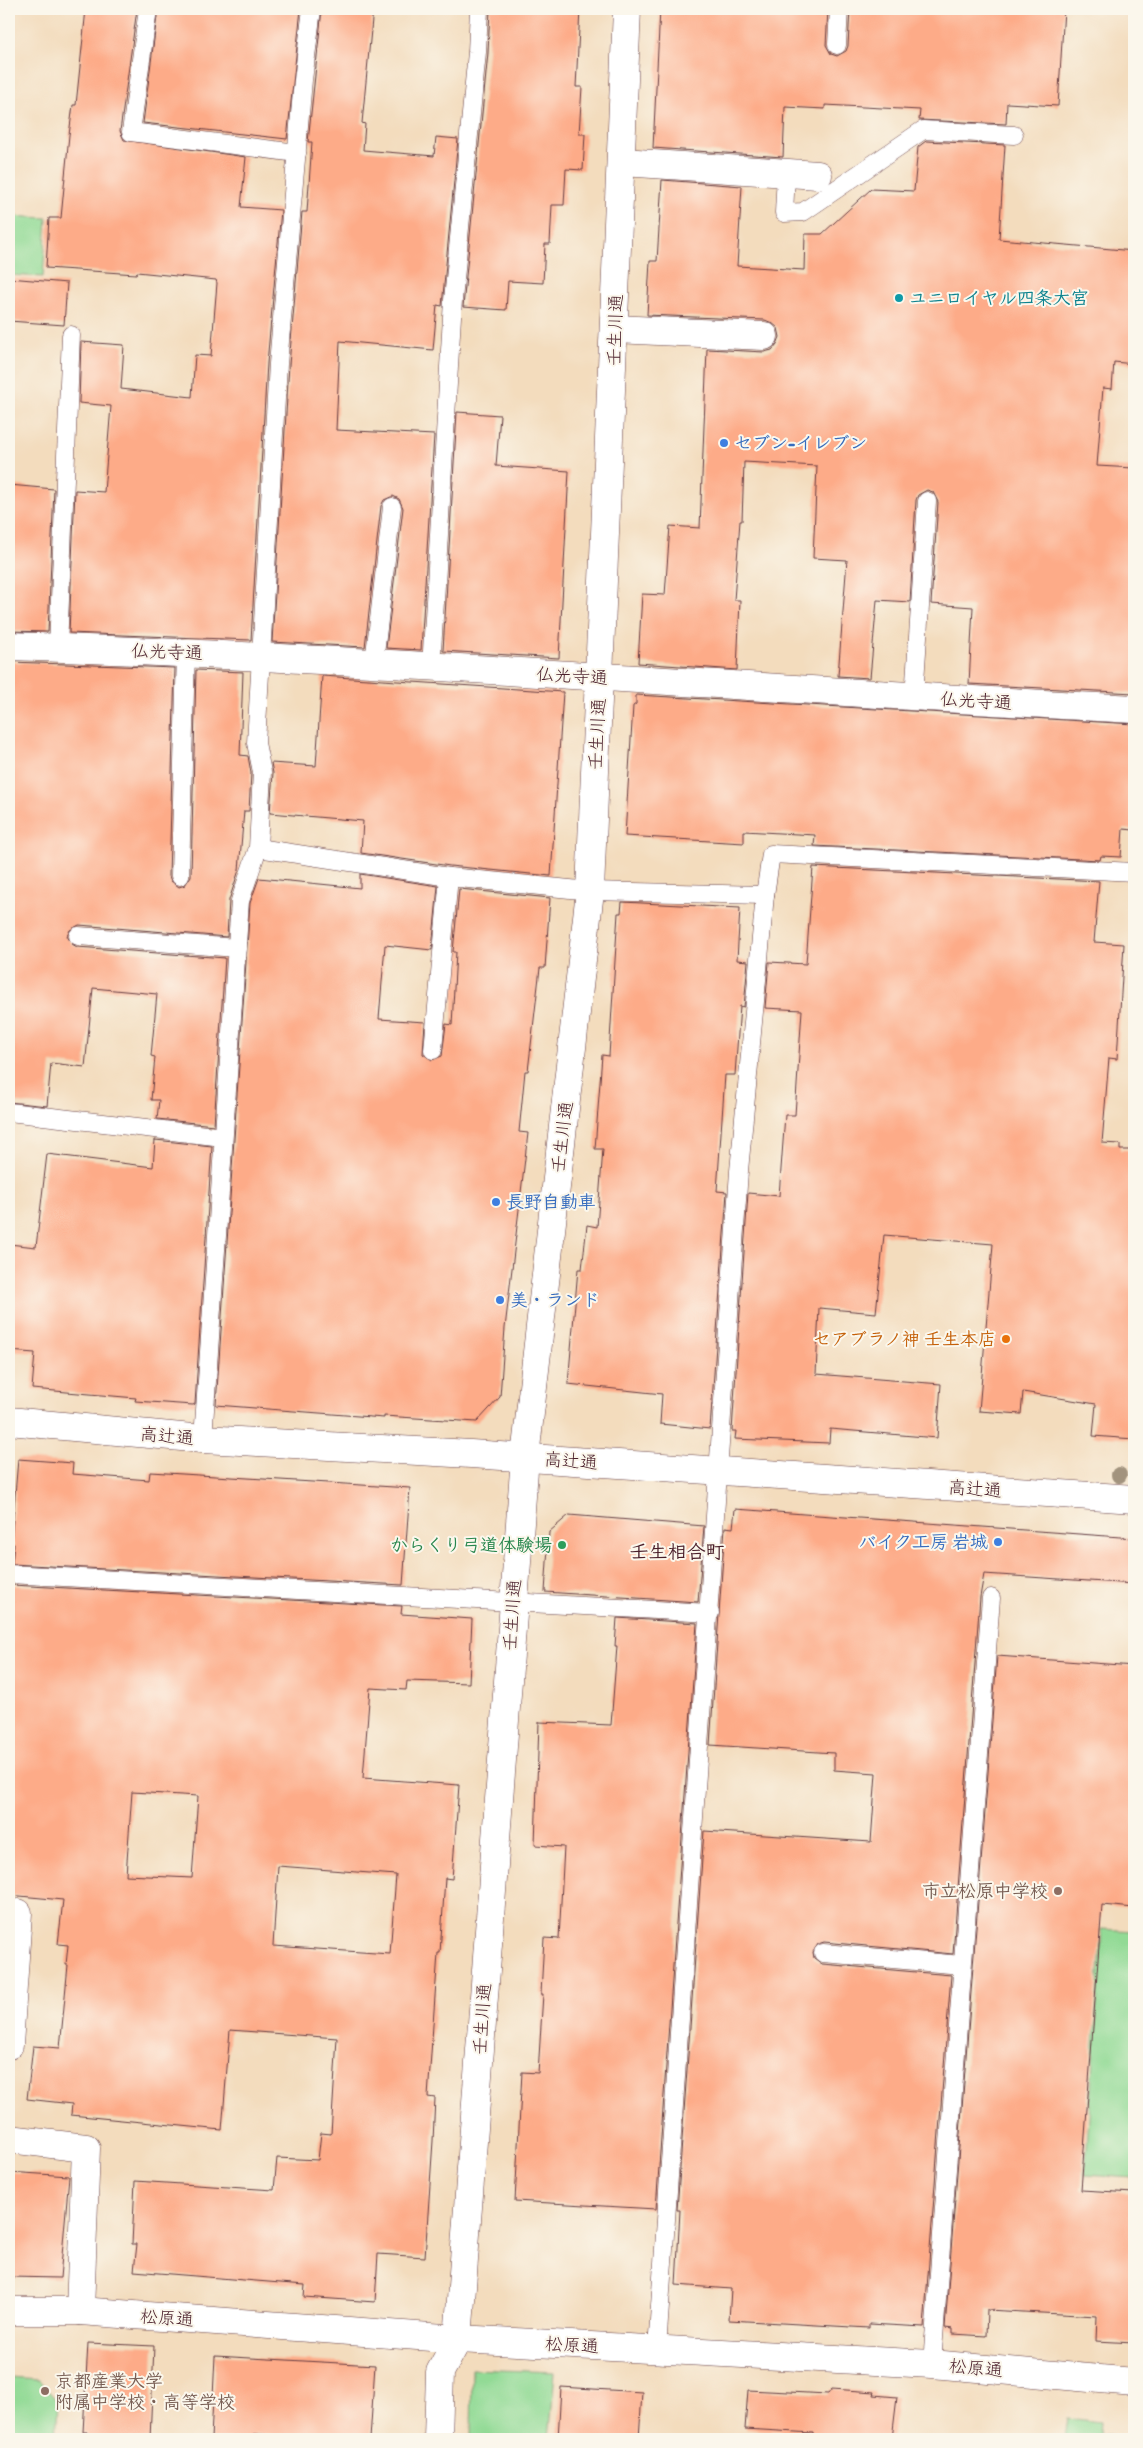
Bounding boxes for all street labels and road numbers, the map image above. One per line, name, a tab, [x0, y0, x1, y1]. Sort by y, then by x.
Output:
street label: 壬生川通	[603, 294, 627, 366]
street label: 仏光寺通	[131, 640, 203, 664]
street label: 仏光寺通	[535, 663, 609, 689]
street label: 仏光寺通	[939, 688, 1013, 714]
street label: 壬生川通	[584, 697, 610, 771]
street label: 壬生川通	[547, 1100, 577, 1174]
street label: 高辻通	[139, 1423, 195, 1449]
street label: 高辻通	[543, 1448, 599, 1474]
street label: 高辻通	[947, 1476, 1003, 1502]
street label: 壬生川通	[499, 1578, 525, 1652]
street label: 壬生川通	[469, 1982, 495, 2056]
street label: 松原通	[139, 2305, 195, 2331]
street label: 松原通	[544, 2333, 600, 2357]
street label: 松原通	[948, 2355, 1004, 2381]

